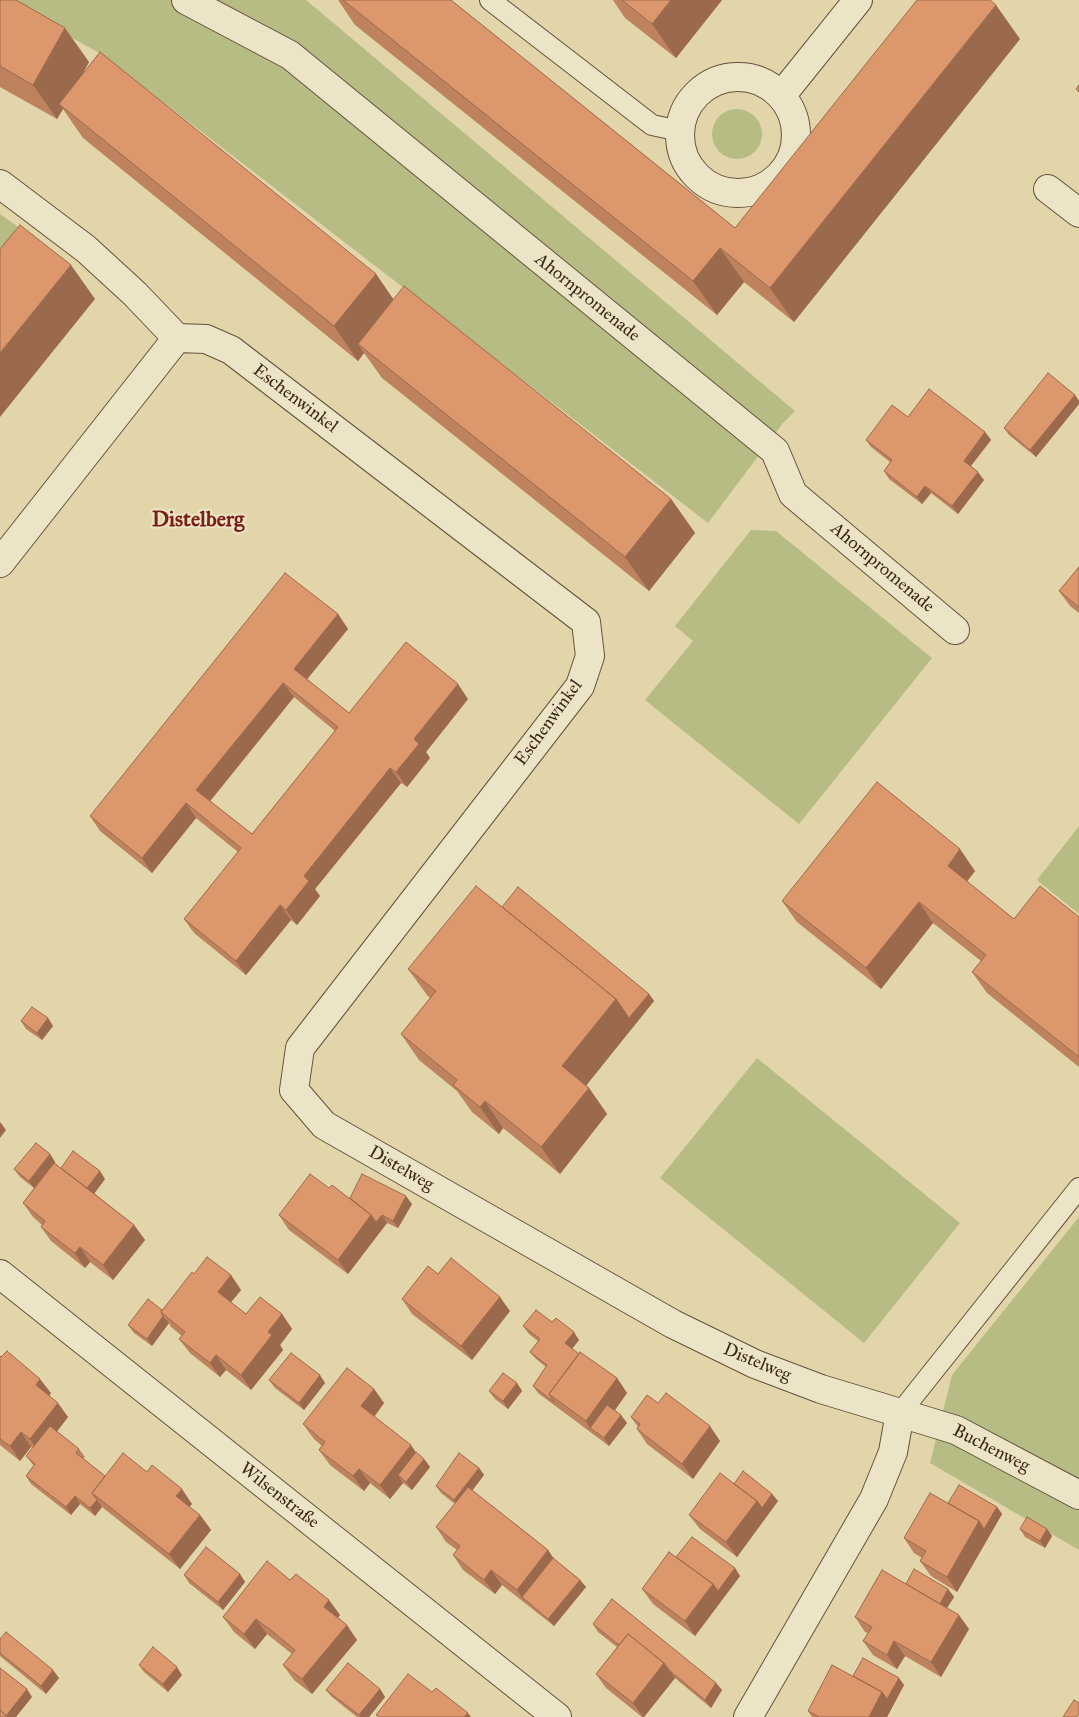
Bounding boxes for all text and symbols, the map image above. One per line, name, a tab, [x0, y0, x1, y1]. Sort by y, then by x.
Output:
street label: Ahornpromenade	[530, 249, 644, 347]
street label: Eschenwinkel	[248, 360, 342, 438]
district label: Distelberg	[152, 508, 244, 534]
street label: Ahornpromenade	[826, 518, 938, 618]
street label: Eschenwinkel	[511, 676, 587, 770]
street label: Distelweg	[365, 1142, 437, 1196]
street label: Distelweg	[720, 1339, 794, 1387]
street label: Buchenweg	[949, 1420, 1033, 1478]
street label: Wilsenstraße	[235, 1458, 323, 1534]

